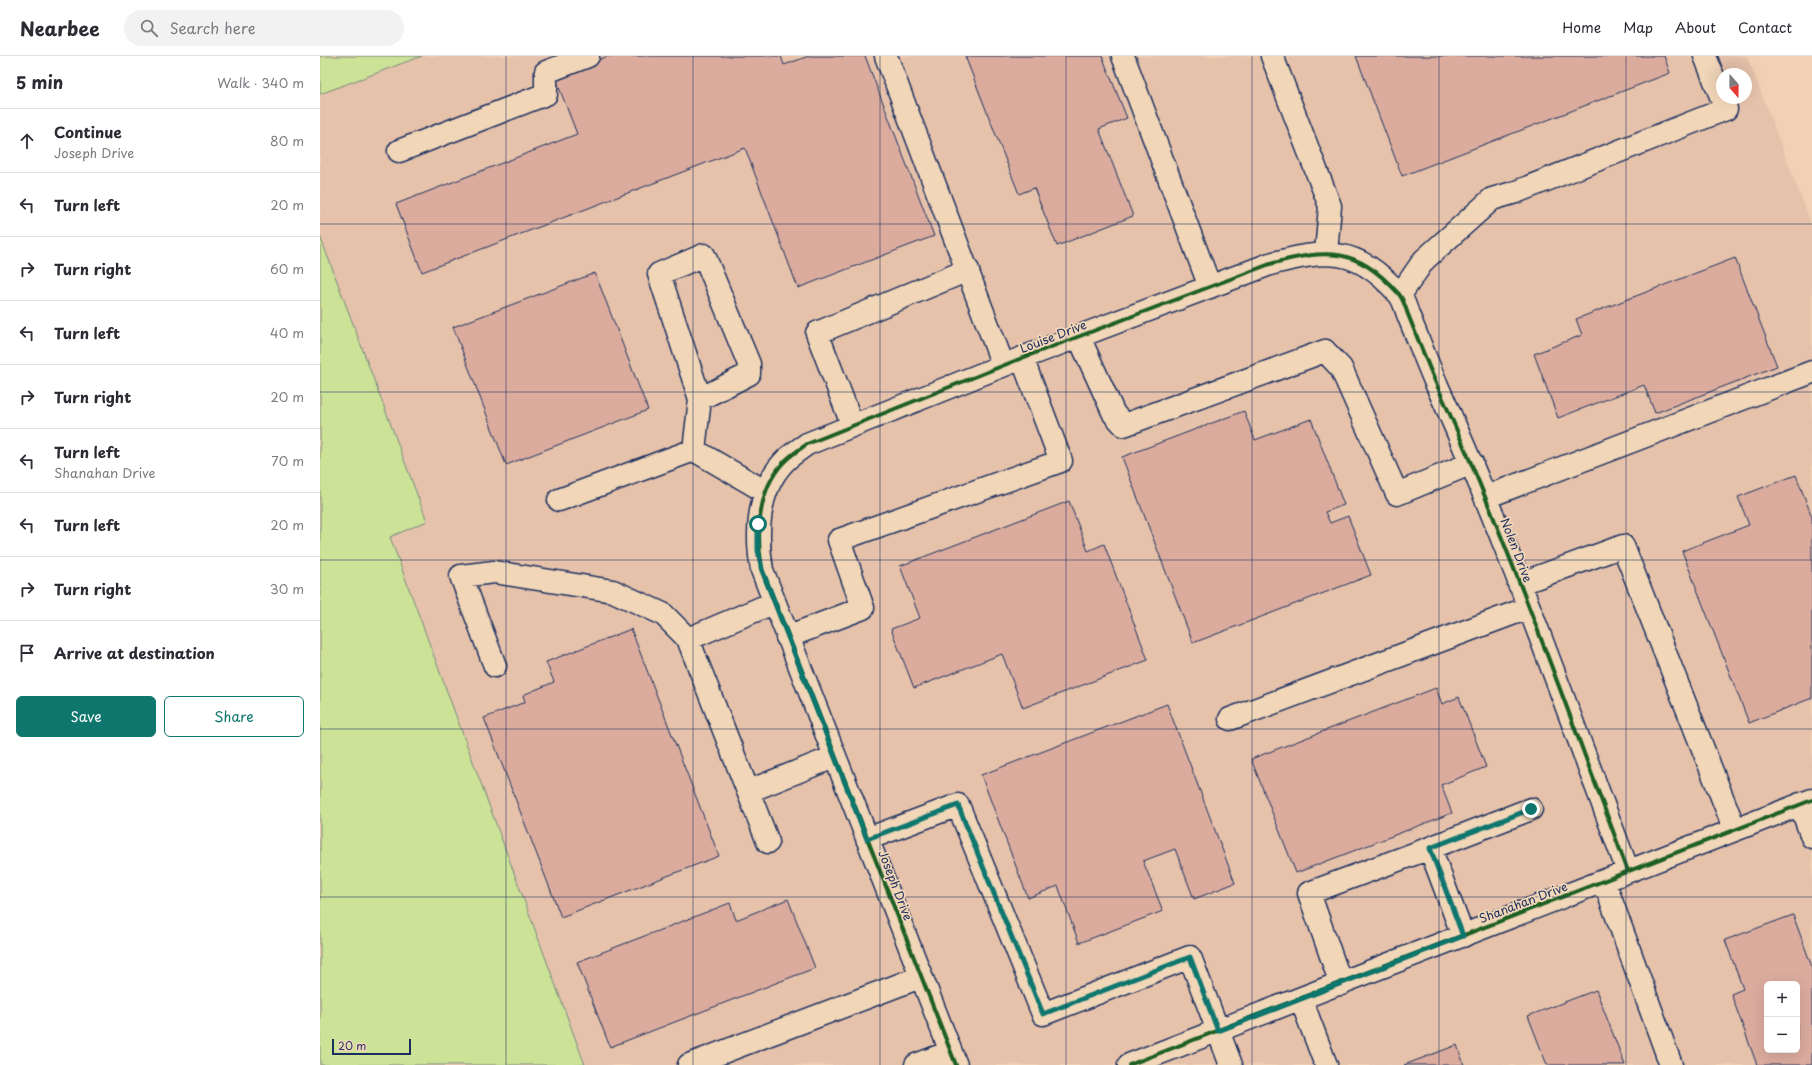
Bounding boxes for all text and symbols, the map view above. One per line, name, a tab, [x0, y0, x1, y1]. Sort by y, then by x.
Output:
search box	[124, 10, 404, 46]
text: Nearbee	[20, 14, 100, 42]
text: Search here	[170, 16, 255, 39]
icon: search	[138, 17, 160, 39]
text: Home	[1562, 17, 1601, 38]
text: Map	[1623, 17, 1653, 38]
text: About	[1675, 17, 1716, 38]
text: Contact	[1738, 17, 1792, 38]
north arrow	[1716, 68, 1752, 104]
text: 5 min	[16, 69, 63, 95]
text: Walk · 340 m	[217, 73, 304, 92]
text: Continue	[54, 120, 122, 143]
icon: ahead	[16, 130, 38, 152]
text: 80 m	[270, 131, 304, 150]
text: Joseph Drive	[54, 143, 134, 162]
text: Turn left	[54, 193, 120, 216]
icon: left	[16, 194, 38, 216]
text: 20 m	[270, 195, 304, 214]
text: Turn right	[54, 257, 131, 280]
icon: right	[16, 258, 38, 280]
text: 60 m	[270, 259, 304, 278]
street label: Louise Drive	[1017, 315, 1089, 357]
text: Turn left	[54, 321, 120, 344]
icon: left	[16, 322, 38, 344]
text: 40 m	[270, 323, 304, 342]
text: Turn right	[54, 385, 131, 408]
icon: right	[16, 386, 38, 408]
text: 20 m	[270, 387, 304, 406]
text: Turn left	[54, 440, 120, 463]
icon: left	[16, 450, 38, 472]
text: 70 m	[271, 451, 304, 470]
text: Shanahan Drive	[54, 463, 155, 482]
text: Turn left	[54, 513, 120, 536]
icon: left	[16, 514, 38, 536]
text: 20 m	[270, 515, 304, 534]
route start	[749, 515, 767, 533]
street label: Nolen Drive	[1497, 515, 1538, 585]
text: Turn right	[54, 577, 131, 600]
icon: right	[16, 578, 38, 600]
text: 30 m	[270, 579, 304, 598]
text: Arrive at destination	[54, 641, 215, 664]
icon: arrive	[16, 642, 38, 664]
button: Save	[16, 696, 156, 737]
button: Share	[164, 696, 304, 737]
route end	[1522, 800, 1540, 818]
street label: Joseph Drive	[874, 847, 918, 923]
street label: Shanahan Drive	[1476, 877, 1570, 927]
map controls	[1764, 981, 1800, 1053]
button: +	[1764, 981, 1800, 1017]
button: −	[1764, 1017, 1800, 1053]
scale bar	[332, 1037, 411, 1056]
text: 20 m	[338, 1037, 366, 1054]

